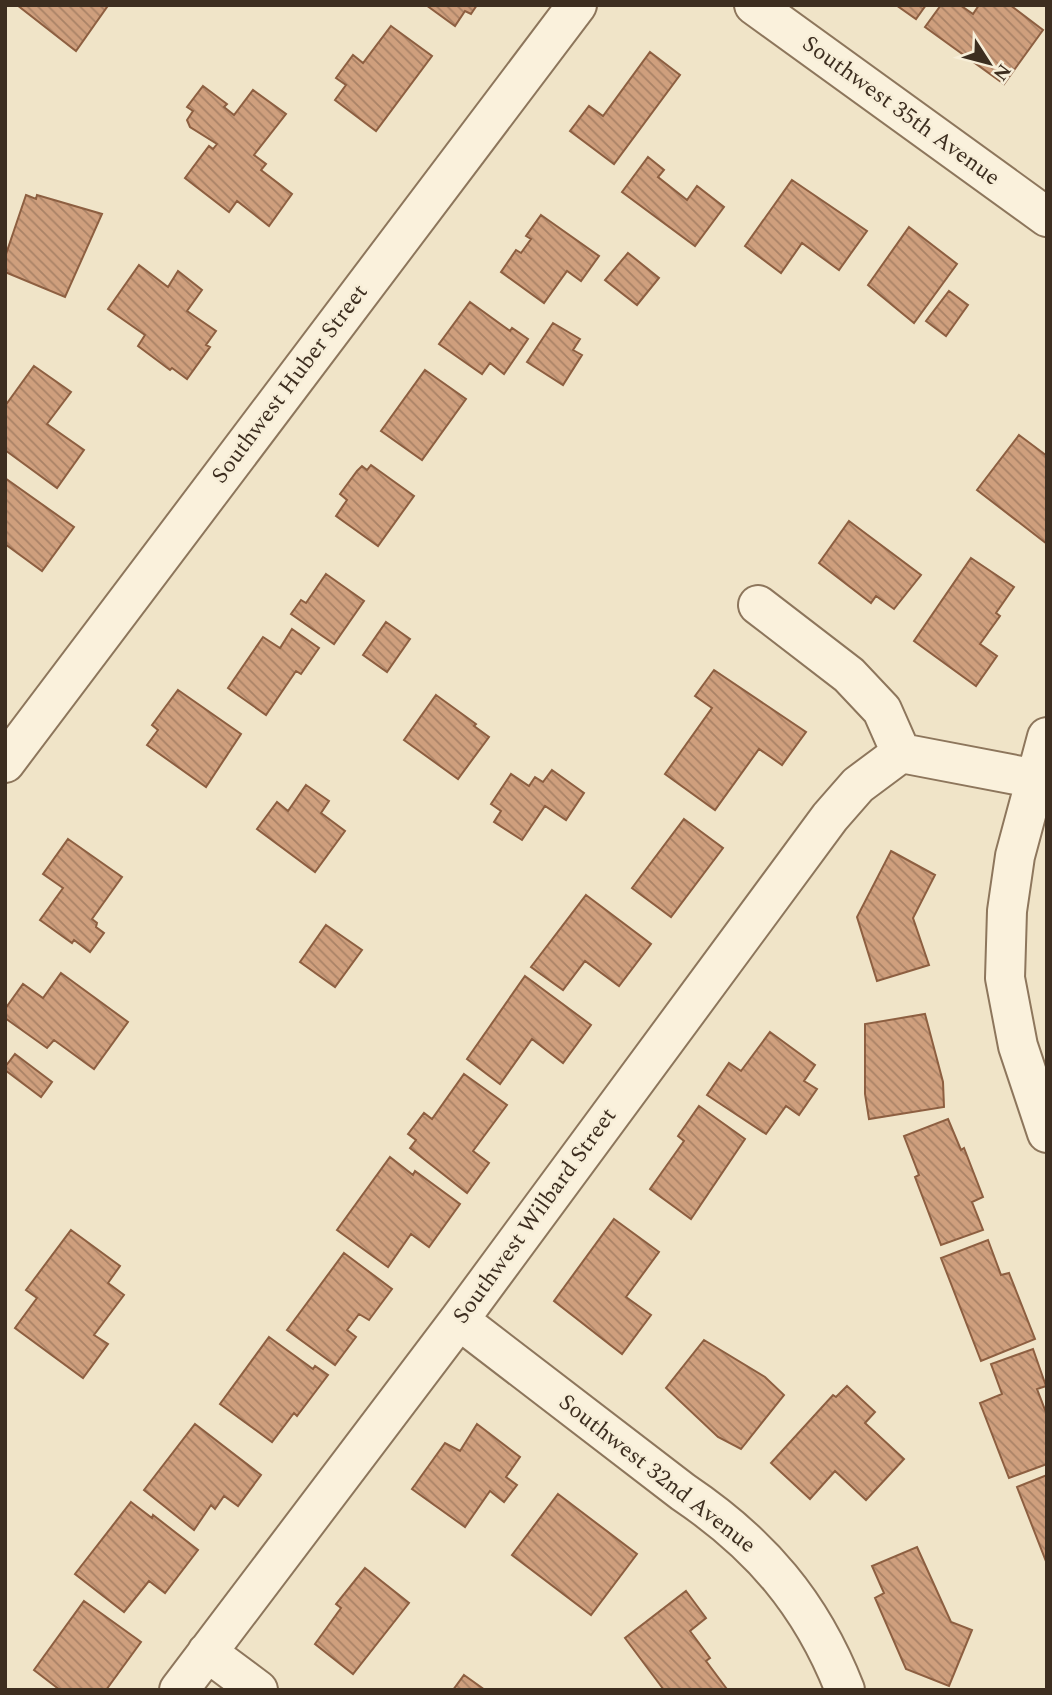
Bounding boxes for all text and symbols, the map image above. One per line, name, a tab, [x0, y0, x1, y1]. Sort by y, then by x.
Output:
street label: Southwest 35th Avenue	[795, 27, 1007, 195]
north arrow	[954, 28, 1024, 98]
text: N	[985, 57, 1018, 87]
street label: Southwest Huber Street	[203, 277, 377, 491]
street label: Southwest Wilbard Street	[444, 1101, 626, 1331]
street label: Southwest 32nd Avenue	[551, 1386, 763, 1562]

